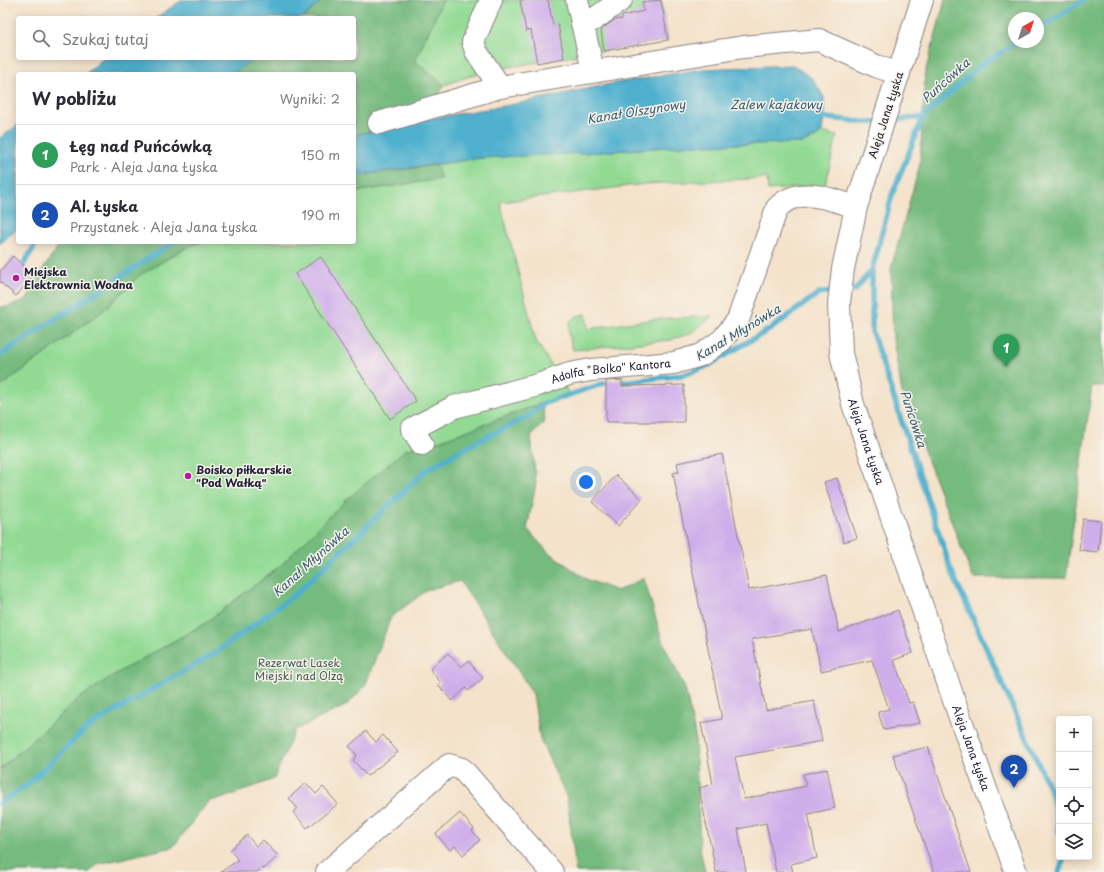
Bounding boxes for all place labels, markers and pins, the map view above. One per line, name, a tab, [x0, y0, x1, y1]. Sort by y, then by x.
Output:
place label: Miejska Elektrownia Wodna	[24, 263, 133, 293]
marker: Miejska Elektrownia Wodna	[11, 273, 21, 283]
pin: 1	[993, 334, 1019, 367]
place label: Boisko piłkarskie "Pod Wałką"	[196, 461, 292, 491]
marker: Boisko piłkarskie "Pod Wałką"	[183, 471, 193, 481]
pin: 2	[1001, 755, 1027, 788]

